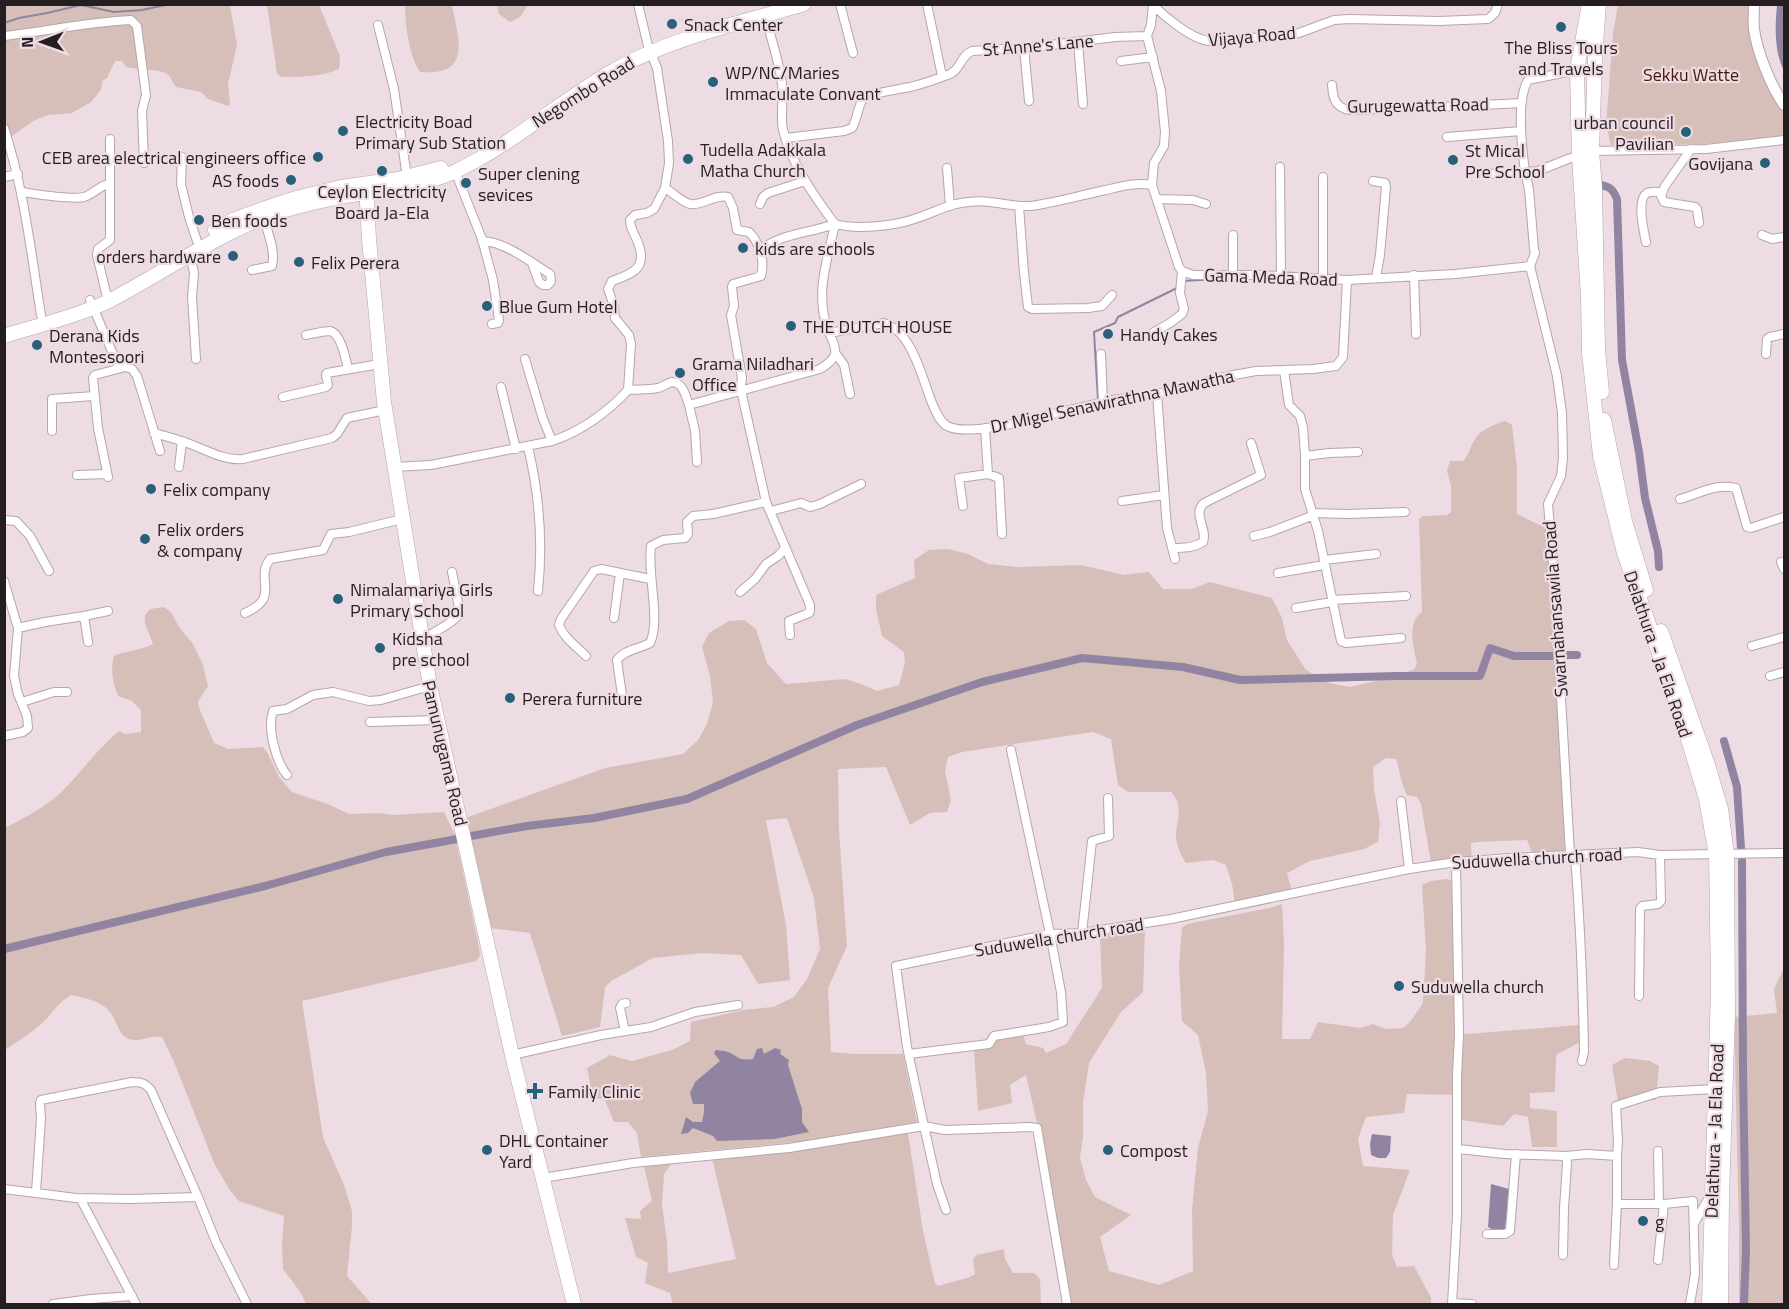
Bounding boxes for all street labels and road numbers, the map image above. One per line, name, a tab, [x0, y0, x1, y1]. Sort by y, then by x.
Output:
street label: Vijaya Road	[1207, 19, 1297, 53]
street label: St Anne's Lane	[981, 27, 1095, 63]
street label: Negombo Road	[526, 50, 640, 134]
street label: Gurugewatta Road	[1347, 90, 1489, 120]
street label: Gama Meda Road	[1204, 261, 1338, 293]
street label: Dr Migel Senawirathna Mawatha	[988, 362, 1236, 440]
street label: Swarnahansawila Road	[1535, 520, 1575, 698]
street label: Delathura - Ja Ela Road	[1617, 567, 1699, 741]
street label: Pamunugama Road	[415, 678, 475, 828]
street label: Suduwella church road	[1451, 840, 1623, 876]
street label: Suduwella church road	[972, 910, 1146, 964]
street label: Delathura - Ja Ela Road	[1697, 1043, 1731, 1219]

